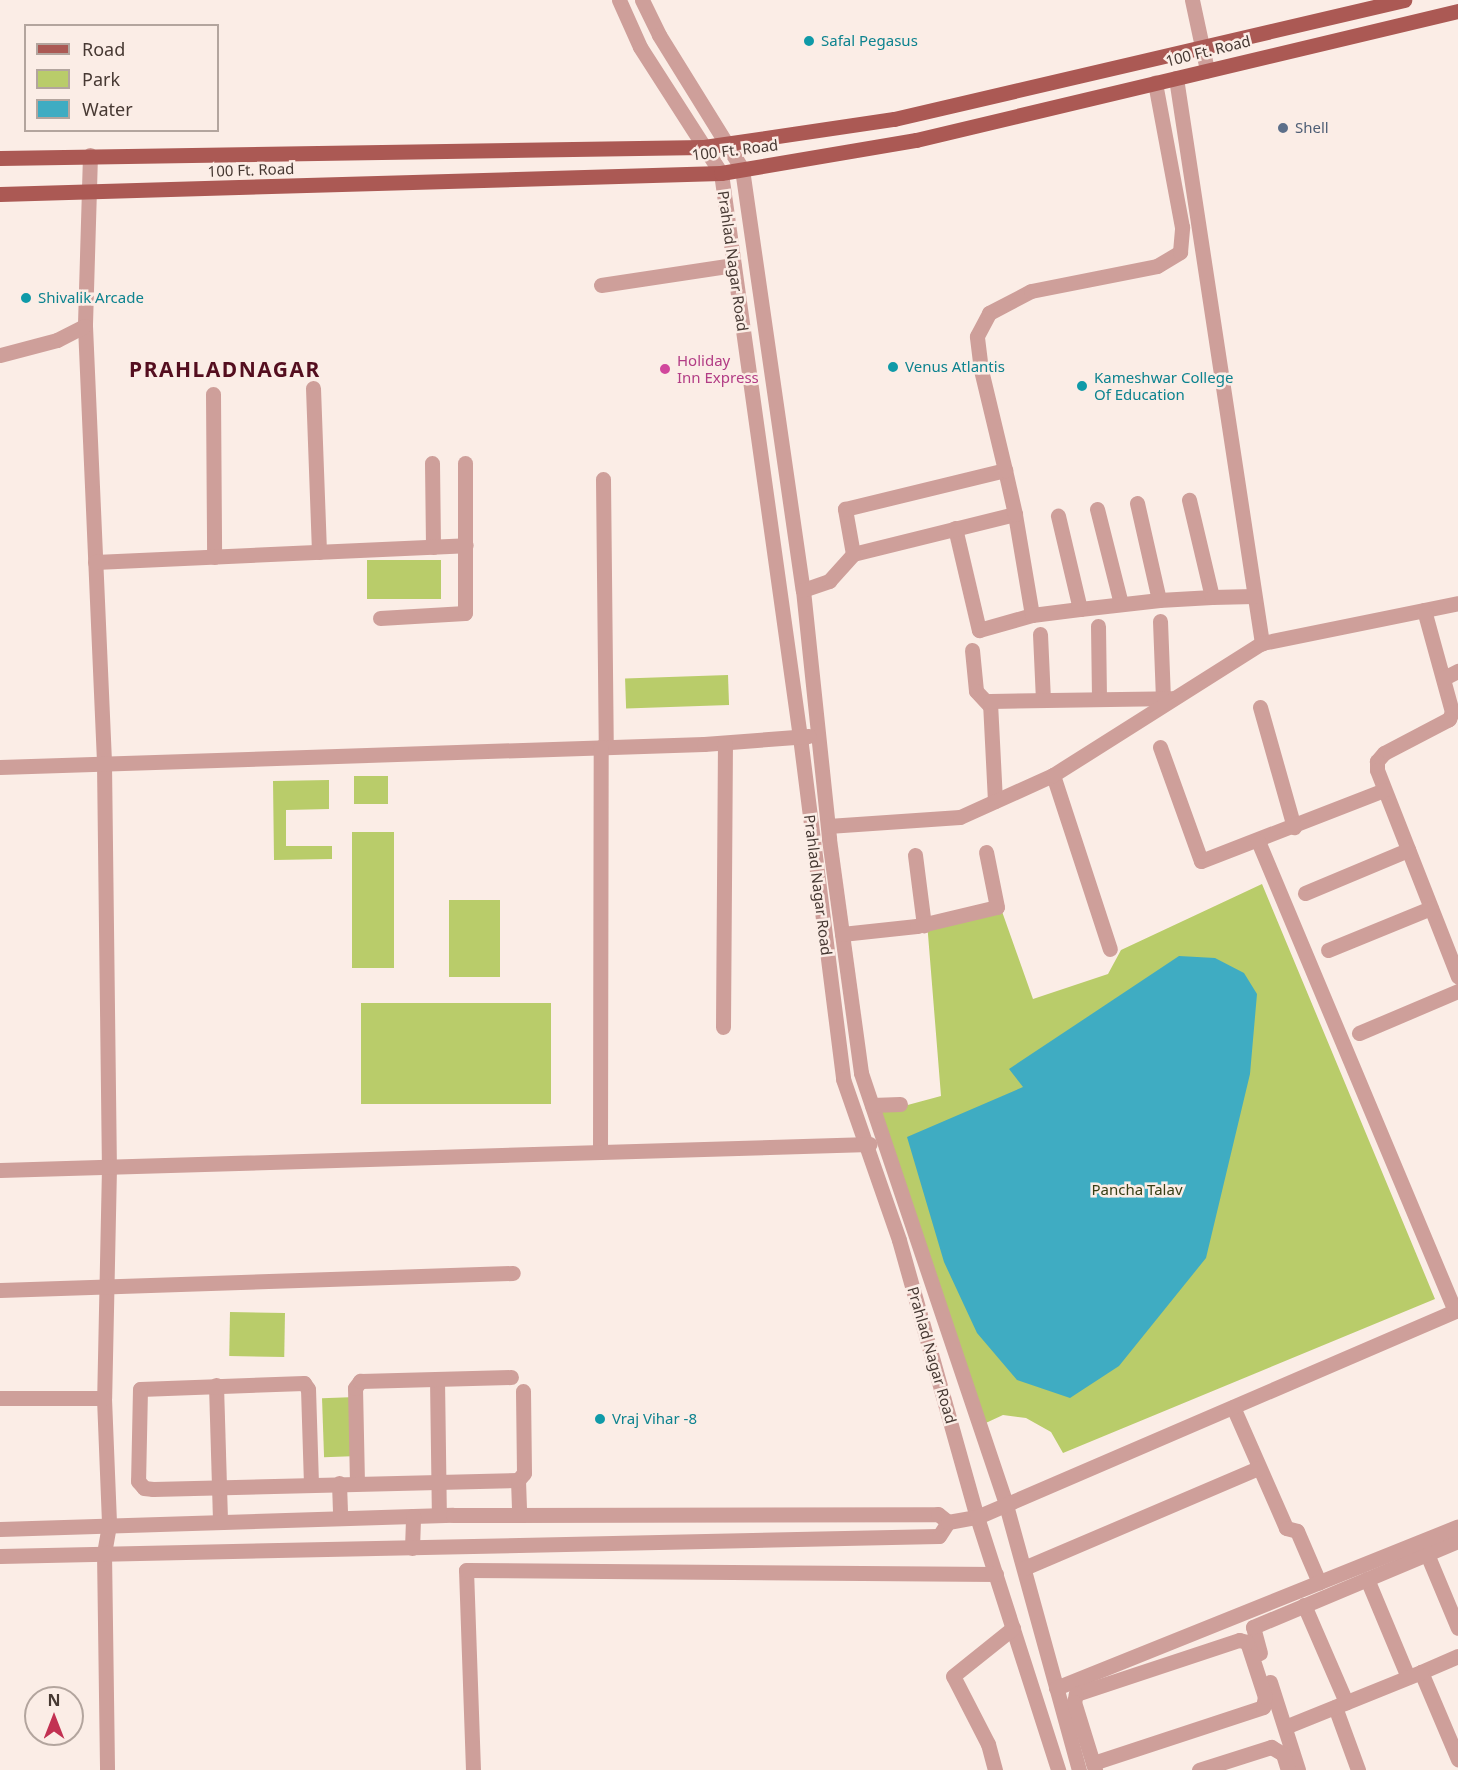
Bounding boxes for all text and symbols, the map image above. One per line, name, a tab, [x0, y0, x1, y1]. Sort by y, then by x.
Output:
legend	[24, 24, 219, 132]
place label: Safal Pegasus	[821, 32, 918, 50]
street label: 100 Ft. Road	[1164, 32, 1252, 70]
marker: Safal Pegasus	[802, 34, 816, 48]
text: Road	[82, 37, 125, 61]
text: Park	[82, 67, 120, 91]
text: Water	[82, 97, 133, 121]
place label: Shell	[1295, 119, 1329, 137]
marker: Shell	[1276, 121, 1290, 135]
street label: 100 Ft. Road	[691, 136, 779, 164]
street label: 100 Ft. Road	[207, 159, 295, 181]
street label: Prahlad Nagar Road	[714, 190, 752, 332]
place label: Shivalik Arcade	[38, 289, 144, 307]
marker: Shivalik Arcade	[19, 291, 33, 305]
place label: Holiday Inn Express	[677, 351, 759, 386]
district label: PRAHLADNAGAR	[129, 356, 321, 382]
place label: Venus Atlantis	[905, 358, 1005, 376]
marker: Venus Atlantis	[886, 360, 900, 374]
marker: Holiday Inn Express	[658, 362, 672, 376]
place label: Kameshwar College Of Education	[1094, 368, 1233, 403]
marker: Kameshwar College Of Education	[1075, 379, 1089, 393]
street label: Prahlad Nagar Road	[800, 814, 836, 956]
park label: Pancha Talav	[1091, 1181, 1183, 1199]
street label: Prahlad Nagar Road	[904, 1284, 960, 1426]
place label: Vraj Vihar -8	[612, 1410, 697, 1428]
marker: Vraj Vihar -8	[593, 1412, 607, 1426]
north arrow	[24, 1686, 84, 1746]
text: N	[47, 1689, 61, 1711]

